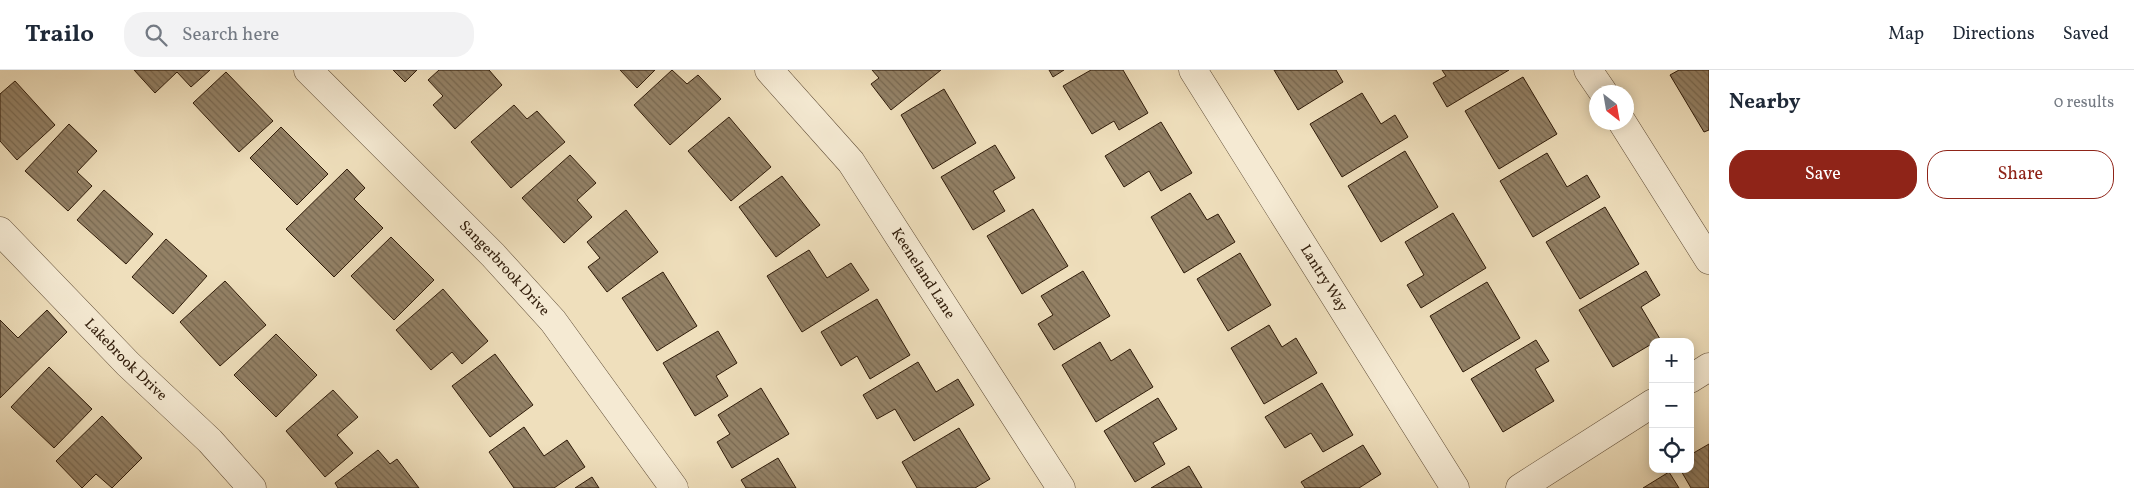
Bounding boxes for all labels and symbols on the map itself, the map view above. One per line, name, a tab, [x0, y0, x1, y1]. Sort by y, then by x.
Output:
north arrow	[1589, 85, 1634, 130]
street label: Sangerbrook Drive	[454, 216, 554, 321]
street label: Keeneland Lane	[886, 224, 960, 323]
street label: Lantry Way	[1295, 241, 1353, 316]
street label: Lakebrook Drive	[79, 314, 172, 406]

